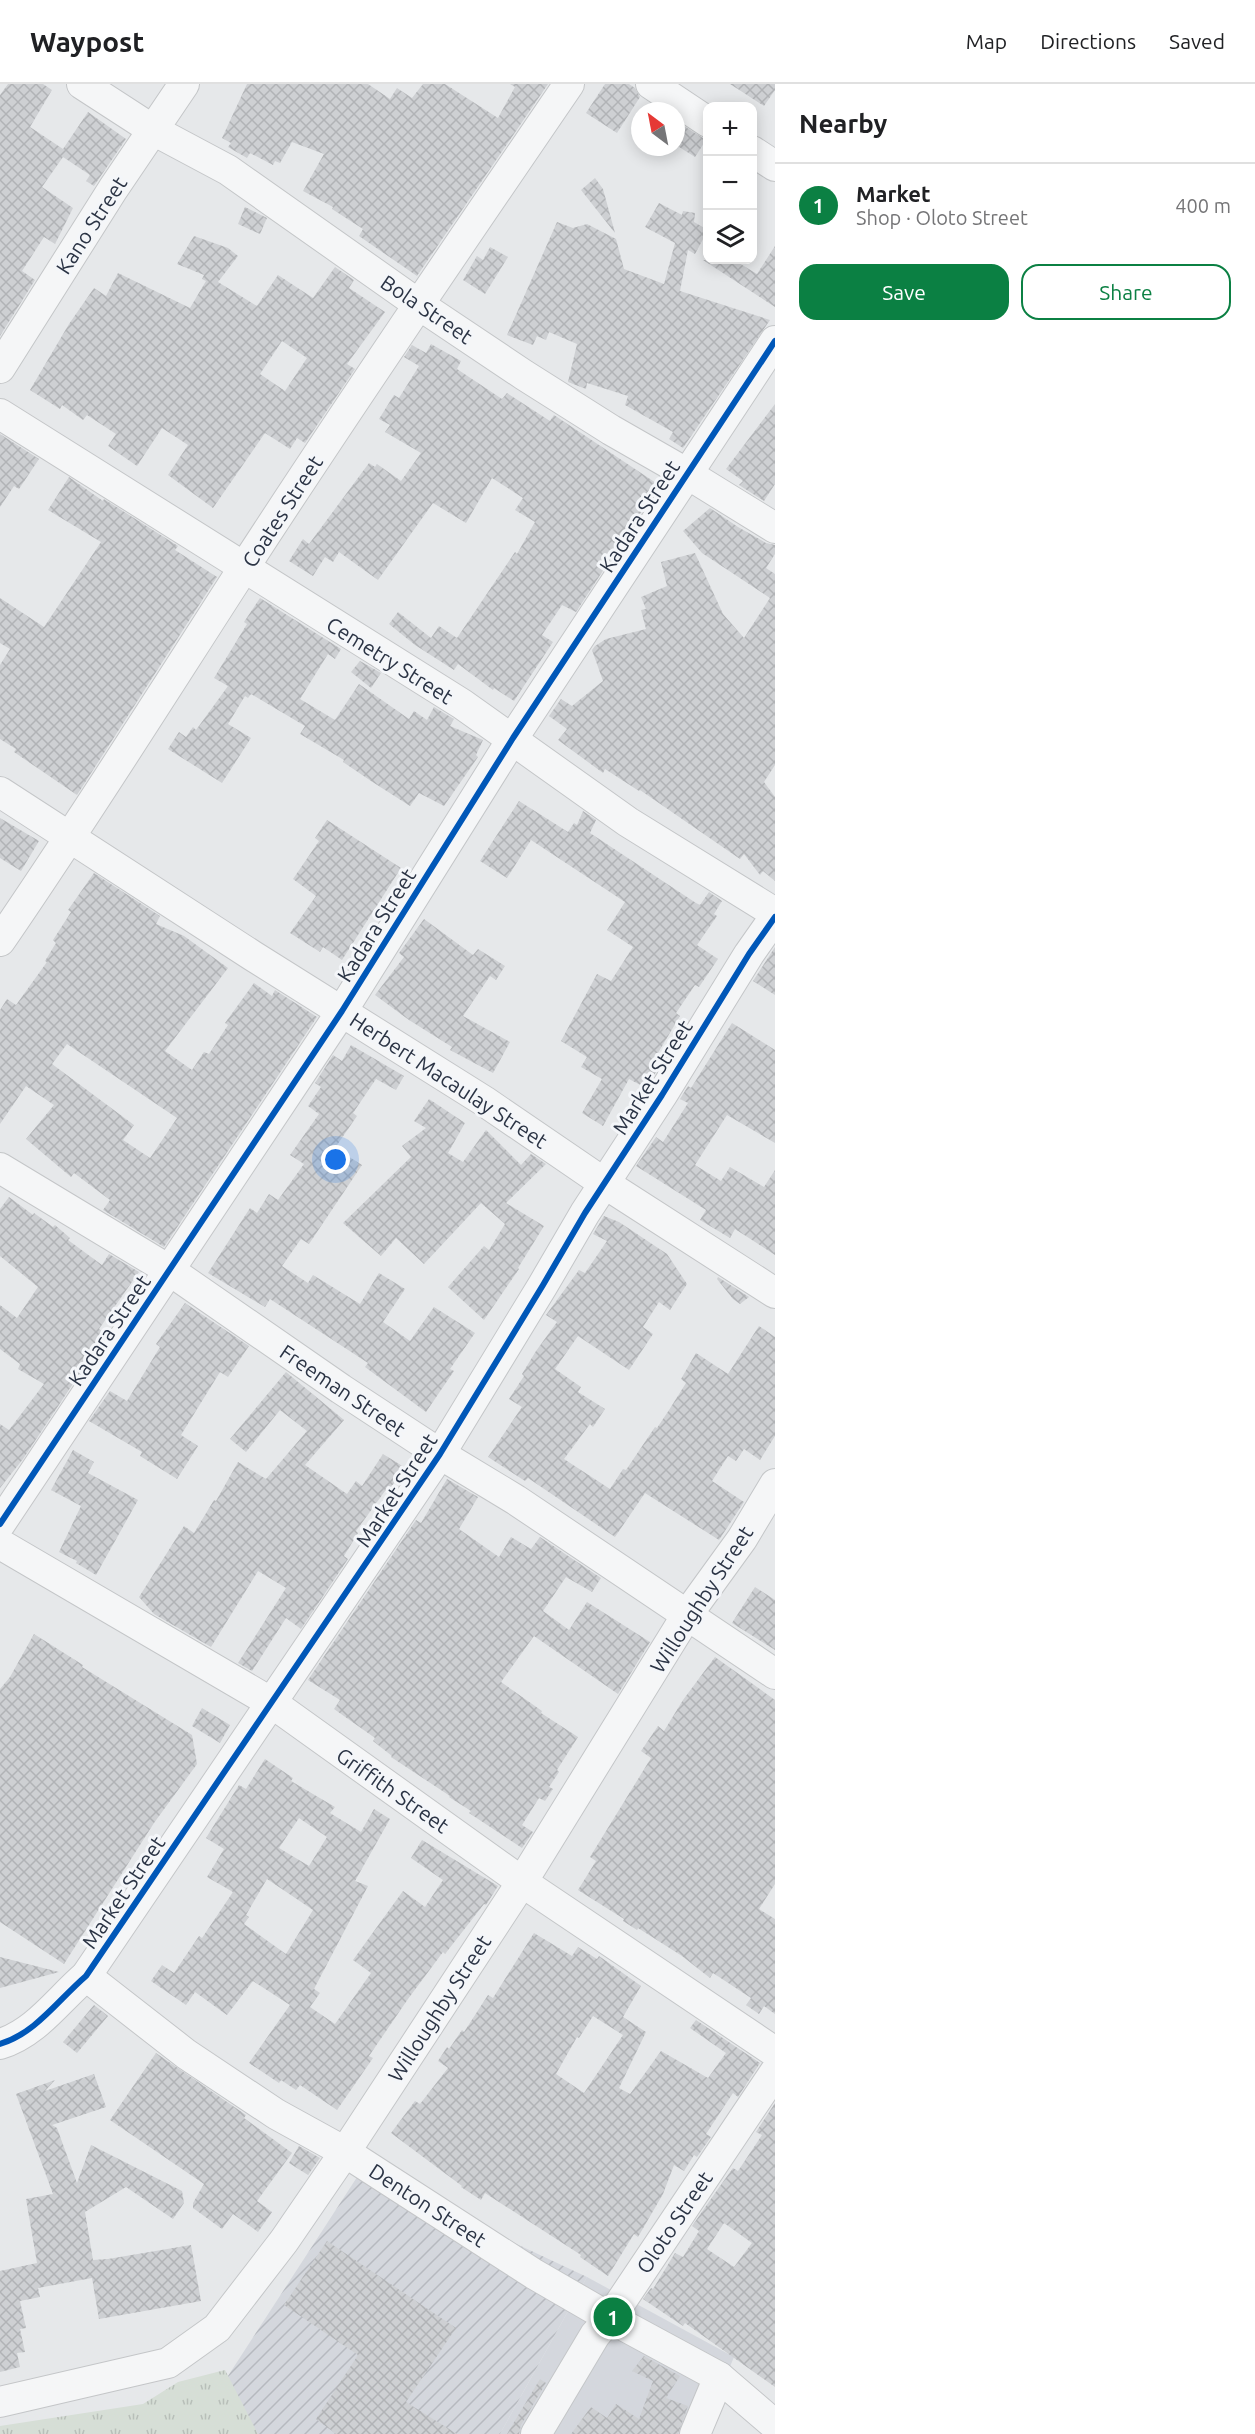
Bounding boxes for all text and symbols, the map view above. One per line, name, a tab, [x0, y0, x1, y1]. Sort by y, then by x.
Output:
text: Waypost	[30, 26, 144, 57]
text: Map	[966, 29, 1007, 53]
text: Directions	[1040, 29, 1136, 53]
text: Saved	[1169, 29, 1225, 53]
north arrow	[631, 102, 685, 156]
map controls	[703, 102, 757, 264]
button: +	[703, 102, 757, 156]
text: Nearby	[799, 109, 887, 138]
button: −	[703, 156, 757, 210]
street label: Kano Street	[51, 172, 131, 278]
text: Market	[856, 181, 930, 206]
text: 1	[813, 194, 824, 217]
text: 400 m	[1175, 194, 1231, 217]
text: Shop · Oloto Street	[856, 206, 1028, 229]
button: layers	[703, 210, 757, 264]
button: Save	[799, 264, 1009, 320]
button: Share	[1021, 264, 1231, 320]
street label: Bola Street	[377, 270, 477, 348]
street label: Coates Street	[237, 451, 327, 571]
street label: Kadara Street	[594, 455, 684, 577]
street label: Cemetry Street	[322, 612, 458, 708]
street label: Kadara Street	[332, 864, 420, 986]
street label: Herbert Macaulay Street	[346, 1007, 552, 1153]
street label: Market Street	[607, 1015, 697, 1139]
your location	[321, 1145, 350, 1174]
street label: Kadara Street	[63, 1270, 155, 1390]
street label: Freeman Street	[276, 1339, 410, 1441]
street label: Market Street	[350, 1429, 442, 1551]
street label: Willoughby Street	[645, 1521, 757, 1677]
street label: Griffith Street	[332, 1742, 454, 1838]
street label: Market Street	[77, 1831, 169, 1953]
street label: Willoughby Street	[383, 1930, 495, 2086]
street label: Denton Street	[365, 2158, 491, 2252]
street label: Oloto Street	[631, 2166, 717, 2278]
pin: 1	[594, 2294, 632, 2340]

